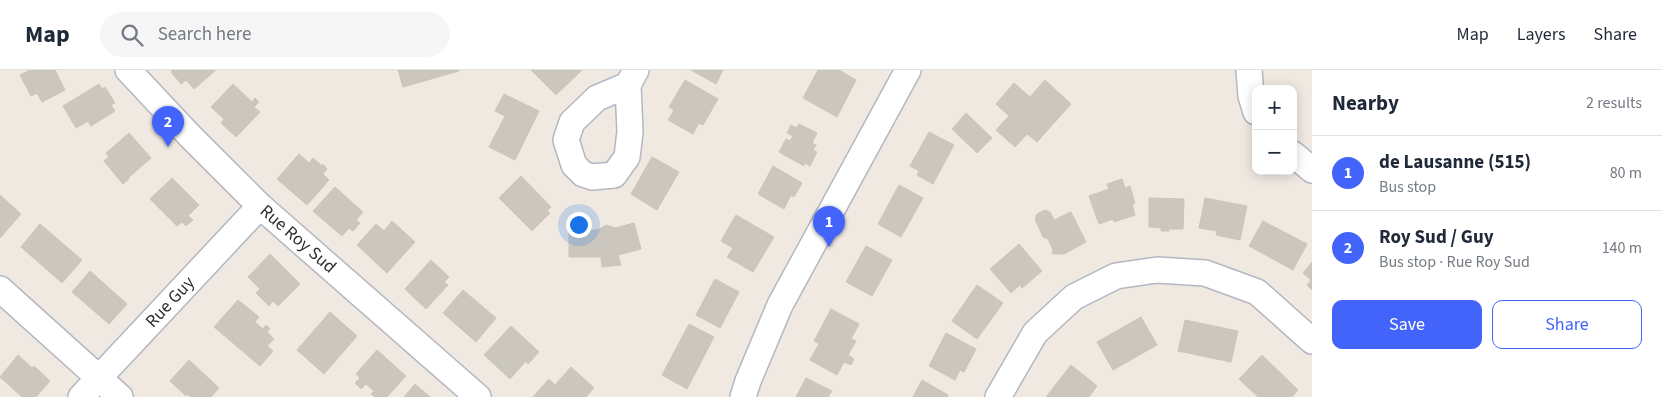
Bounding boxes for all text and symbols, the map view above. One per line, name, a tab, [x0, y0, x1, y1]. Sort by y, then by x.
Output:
search box	[100, 12, 450, 57]
text: Map	[25, 17, 70, 52]
icon: search	[118, 21, 146, 49]
text: Search here	[158, 21, 251, 48]
text: Map	[1457, 22, 1489, 47]
text: Layers	[1517, 22, 1566, 47]
text: Share	[1594, 22, 1637, 47]
map controls	[1252, 85, 1297, 175]
button: +	[1252, 85, 1297, 130]
text: Nearby	[1332, 88, 1399, 118]
text: 2 results	[1586, 92, 1642, 114]
pin: 2	[152, 106, 184, 147]
button: −	[1252, 130, 1297, 175]
text: de Lausanne (515)	[1379, 149, 1531, 176]
text: 1	[1344, 162, 1352, 184]
text: 80 m	[1610, 162, 1642, 184]
text: Bus stop	[1379, 176, 1436, 198]
street label: Rue Roy Sud	[254, 199, 342, 279]
pin: 1	[813, 206, 845, 247]
your location	[566, 212, 592, 238]
text: Roy Sud / Guy	[1379, 224, 1494, 251]
text: 2	[1344, 237, 1352, 259]
text: 140 m	[1602, 237, 1642, 259]
text: Bus stop · Rue Roy Sud	[1379, 251, 1530, 273]
street label: Rue Guy	[140, 270, 201, 333]
button: Save	[1332, 300, 1482, 349]
button: Share	[1492, 300, 1642, 349]

